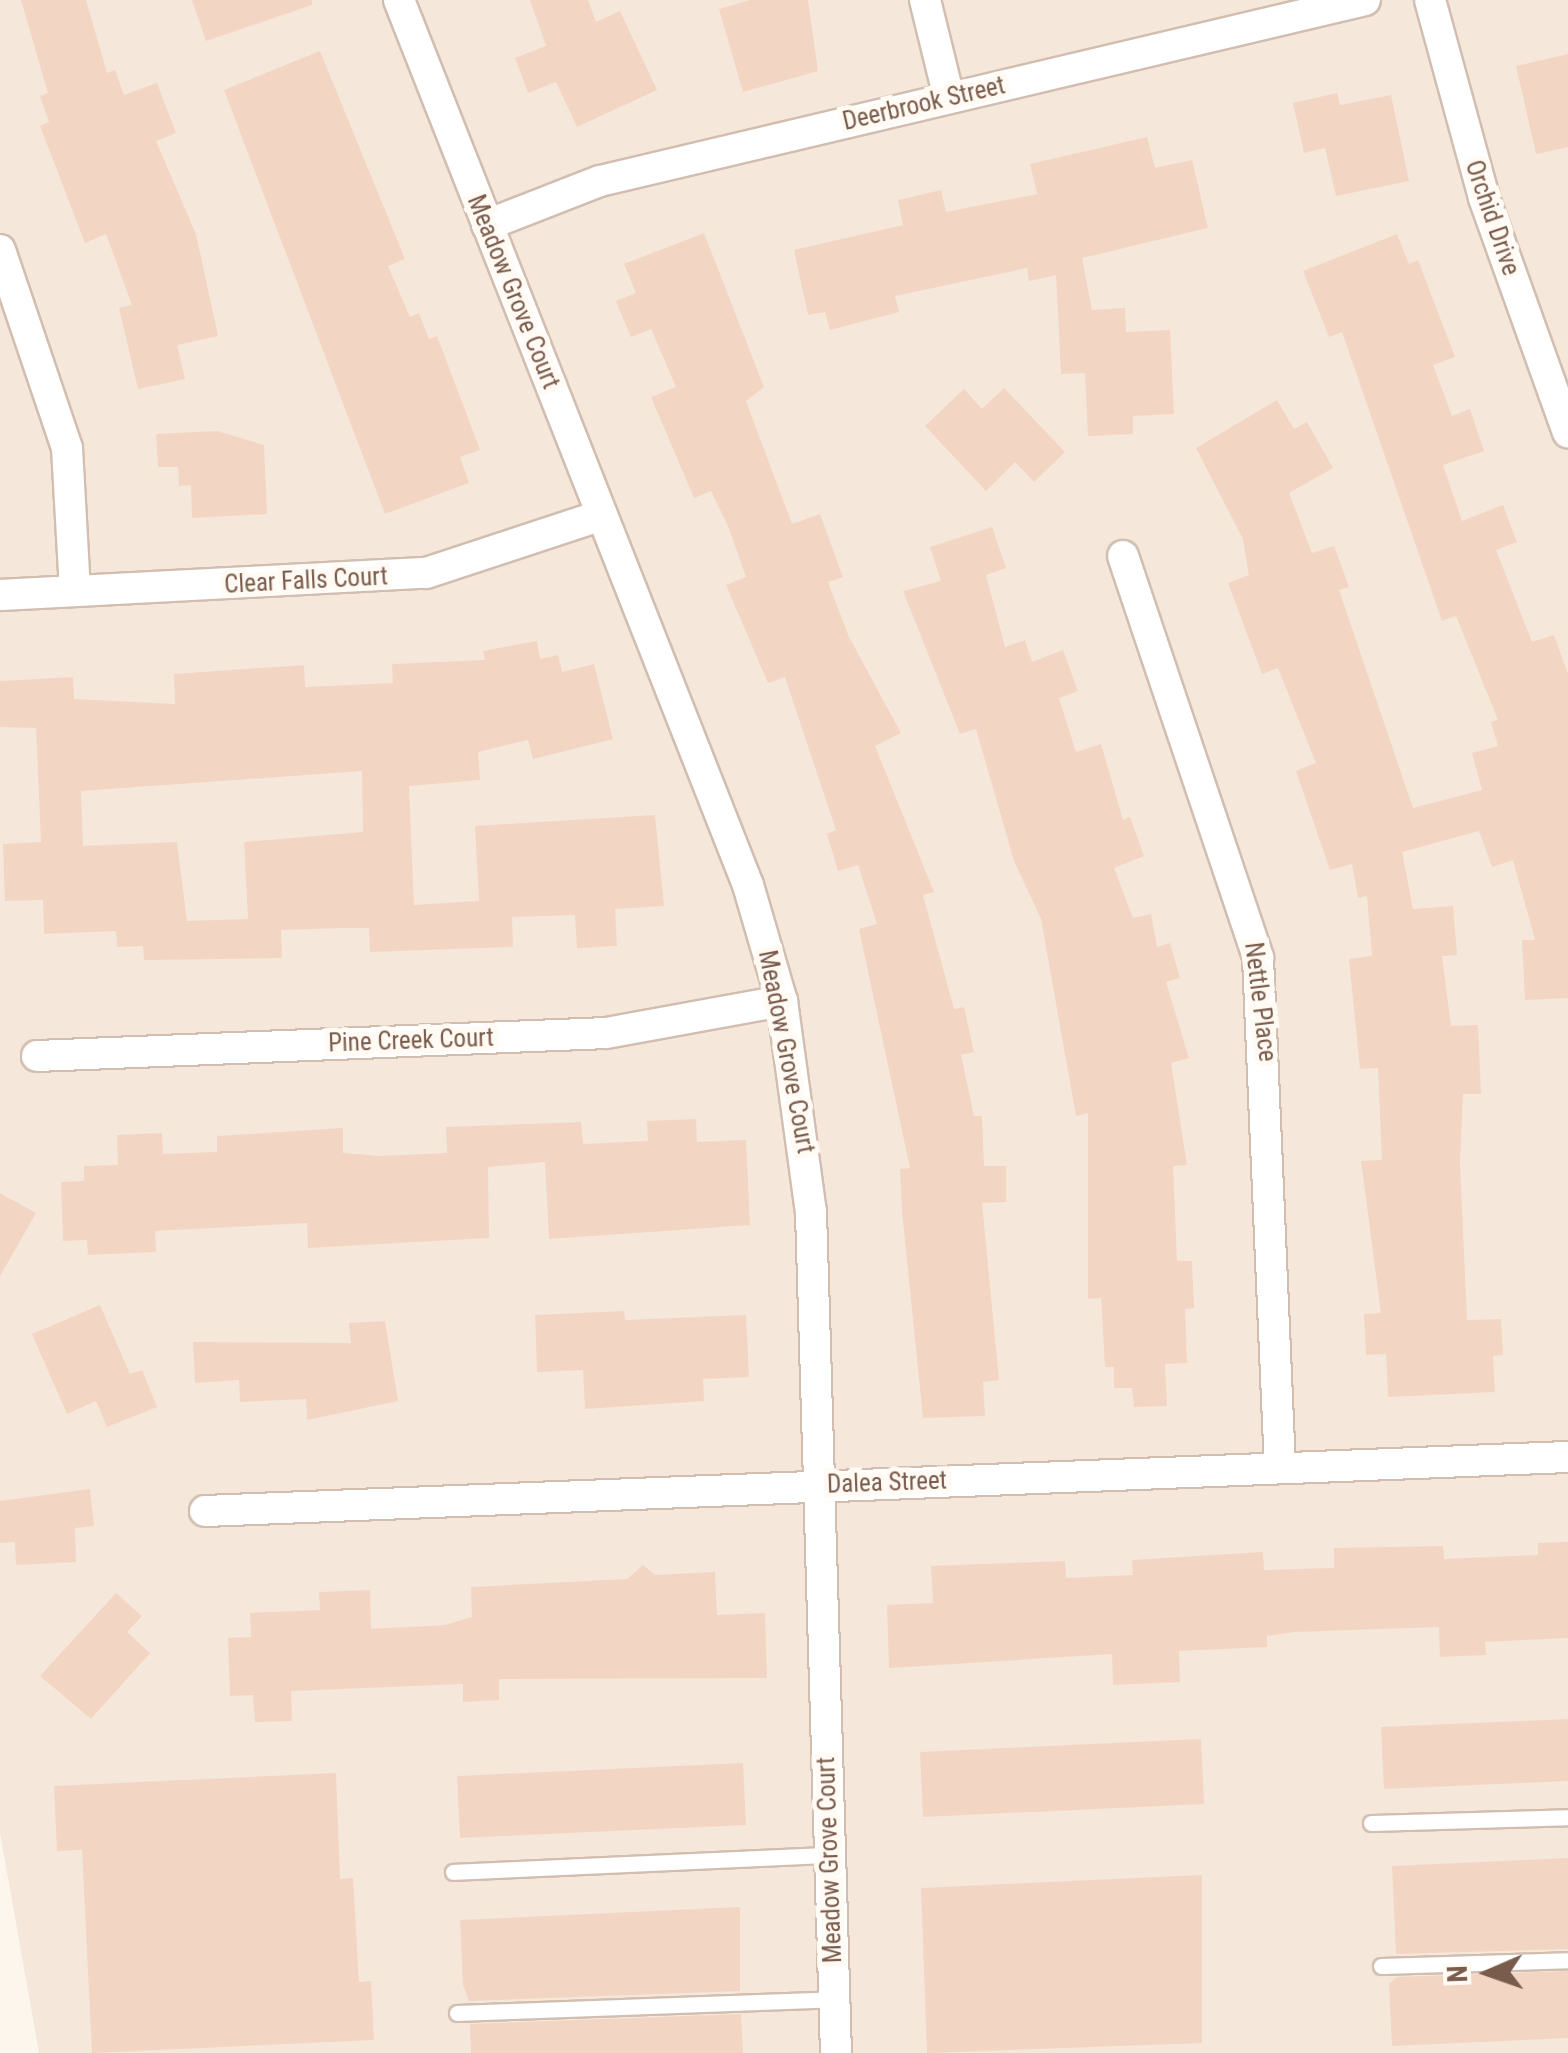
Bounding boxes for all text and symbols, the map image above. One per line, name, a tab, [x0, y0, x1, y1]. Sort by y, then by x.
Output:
street label: Deerbrook Street	[840, 71, 1008, 137]
street label: Orchid Drive	[1458, 156, 1526, 280]
street label: Meadow Grove Court	[460, 191, 566, 393]
street label: Clear Falls Court	[224, 562, 388, 600]
street label: Nettle Place	[1238, 941, 1282, 1063]
street label: Meadow Grove Court	[752, 948, 820, 1156]
street label: Pine Creek Court	[328, 1023, 494, 1059]
street label: Dalea Street	[827, 1466, 947, 1500]
street label: Meadow Grove Court	[811, 1756, 849, 1964]
north arrow	[1438, 1923, 1538, 2023]
text: N	[1441, 1965, 1474, 1983]

